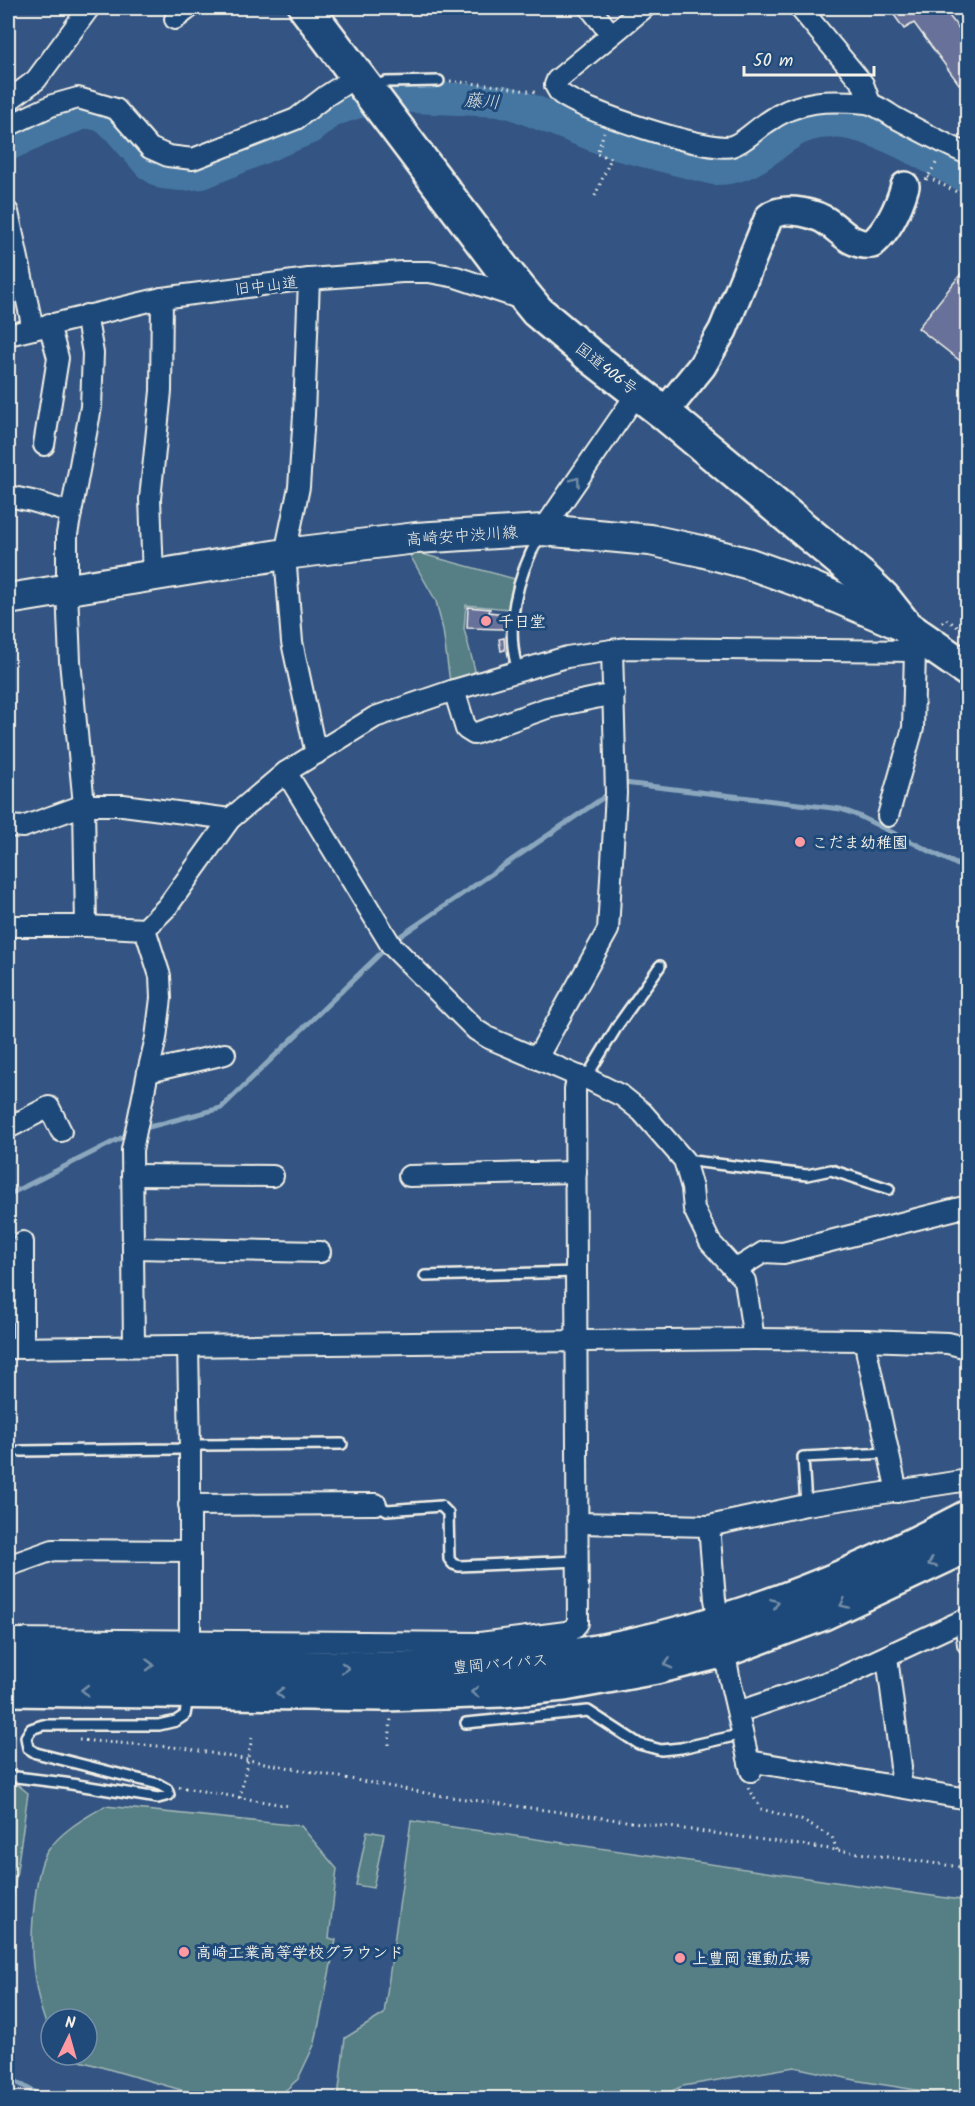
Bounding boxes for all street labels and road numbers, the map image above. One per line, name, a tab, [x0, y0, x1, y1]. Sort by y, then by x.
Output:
street label: 旧中山道	[233, 270, 299, 303]
street label: 国道406号	[569, 337, 643, 402]
street label: 高崎安中渋川線	[405, 520, 519, 553]
street label: 豊岡バイパス	[451, 1648, 549, 1681]

